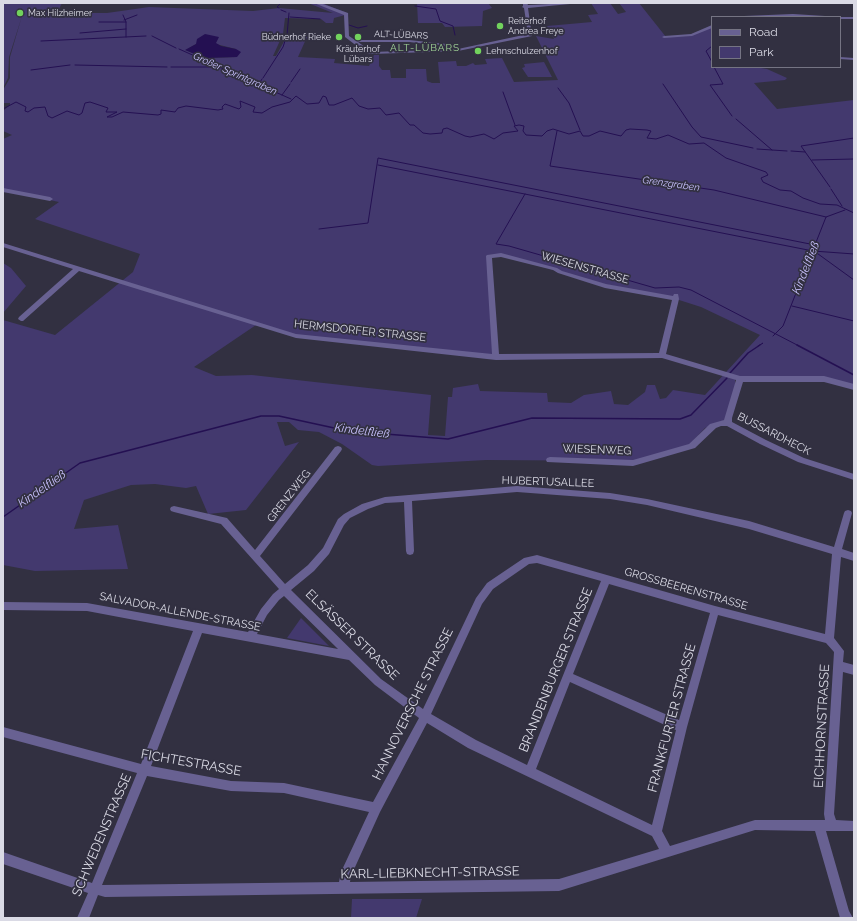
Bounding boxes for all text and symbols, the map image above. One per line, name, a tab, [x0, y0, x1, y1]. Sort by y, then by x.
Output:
marker: Max Hilzheimer	[15, 8, 25, 18]
place label: Max Hilzheimer	[28, 8, 92, 18]
place label: Reiterhof Andrea Freye	[508, 16, 564, 37]
legend	[711, 16, 841, 68]
marker: Reiterhof Andrea Freye	[495, 21, 505, 31]
text: Road	[749, 25, 778, 39]
street label: ALT-LÜBARS	[374, 29, 428, 41]
place label: Büdnerhof Rieke	[262, 32, 331, 42]
marker: Büdnerhof Rieke	[334, 32, 344, 42]
marker: Kräuterhof Lübars	[353, 32, 363, 42]
district label: ALT-LÜBARS	[390, 42, 460, 54]
place label: Kräuterhof Lübars	[336, 44, 380, 65]
text: Park	[749, 45, 774, 59]
marker: Lehnschulzenhof	[473, 46, 483, 56]
place label: Lehnschulzenhof	[486, 46, 558, 56]
water label: Großer Sprintgraben	[191, 50, 279, 98]
water label: Grenzgraben	[642, 174, 700, 194]
water label: Kindelfließ	[789, 240, 823, 296]
street label: WIESENSTRASSE	[540, 249, 630, 287]
street label: HERMSDORFER STRASSE	[293, 318, 427, 344]
street label: BUSSARDHECK	[735, 410, 813, 458]
water label: Kindelfließ	[334, 420, 390, 442]
street label: WIESENWEG	[562, 442, 632, 458]
water label: Kindelfließ	[15, 467, 69, 511]
street label: GRENZWEG	[264, 467, 314, 525]
street label: HUBERTUSALLEE	[501, 474, 595, 490]
street label: GROSSBEERENSTRASSE	[623, 565, 749, 613]
street label: ELSÄSSER STRASSE	[302, 586, 402, 684]
street label: BRANDENBURGER STRASSE	[516, 586, 596, 754]
street label: SALVADOR-ALLENDE-STRASSE	[98, 590, 262, 634]
street label: HANNOVERSCHE STRASSE	[369, 625, 457, 783]
street label: FRANKFURTER STRASSE	[645, 642, 699, 794]
street label: EICHHORNSTRASSE	[811, 664, 833, 788]
street label: FICHTESTRASSE	[140, 746, 242, 780]
street label: SCHWEDENSTRASSE	[69, 771, 135, 899]
street label: KARL-LIEBKNECHT-STRASSE	[340, 864, 520, 882]

